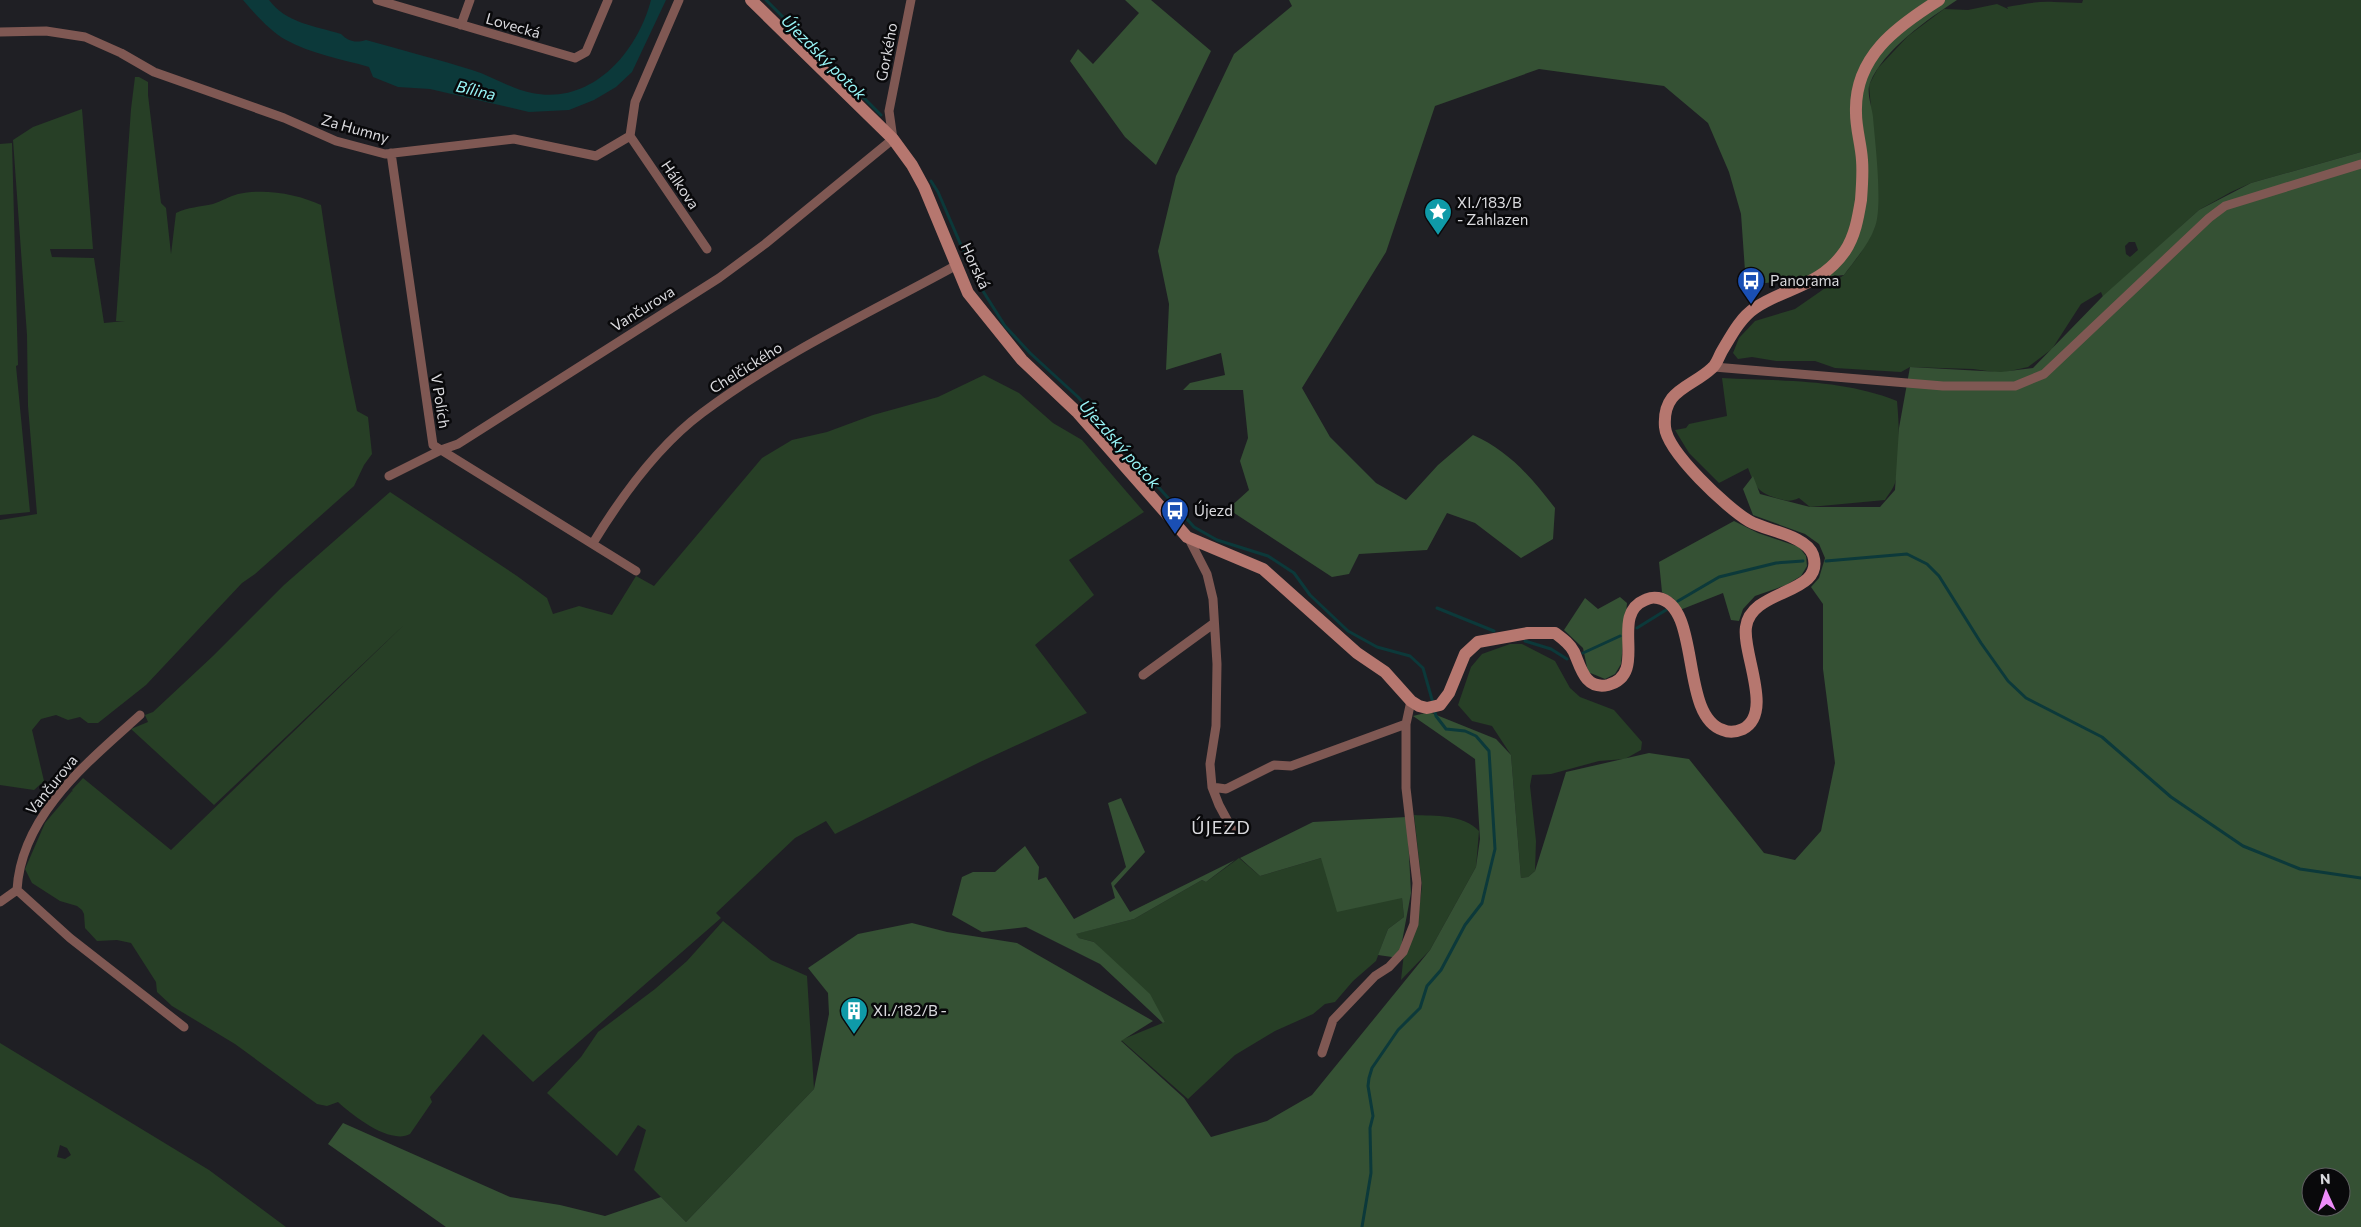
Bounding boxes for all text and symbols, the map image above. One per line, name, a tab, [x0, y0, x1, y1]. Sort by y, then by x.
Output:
street label: Lovecká	[484, 9, 543, 41]
water label: Újezdský potok	[778, 10, 871, 103]
street label: Gorkého	[872, 21, 901, 83]
water label: Bílina	[454, 76, 498, 103]
street label: Za Humny	[319, 110, 391, 146]
street label: Hálkova	[658, 157, 704, 212]
place label: XI./183/B - Zahlazen	[1457, 193, 1528, 228]
place icon: XI./183/B - Zahlazen	[1423, 197, 1453, 236]
street label: Horská	[957, 240, 994, 291]
bus stop icon: Panorama	[1736, 266, 1766, 305]
place label: Panorama	[1770, 271, 1839, 289]
street label: Vančurova	[607, 282, 678, 335]
street label: Chelčického	[706, 338, 785, 397]
street label: V Polích	[428, 372, 454, 429]
water label: Újezdský potok	[1076, 396, 1165, 492]
bus stop icon: Újezd	[1160, 496, 1190, 535]
place label: Újezd	[1194, 500, 1233, 519]
street label: Vančurova	[22, 751, 81, 818]
district label: ÚJEZD	[1191, 816, 1251, 838]
building icon: XI./182/B -	[839, 996, 869, 1035]
place label: XI./182/B -	[873, 1001, 947, 1019]
north arrow	[2301, 1167, 2351, 1217]
text: N	[2320, 1170, 2331, 1187]

